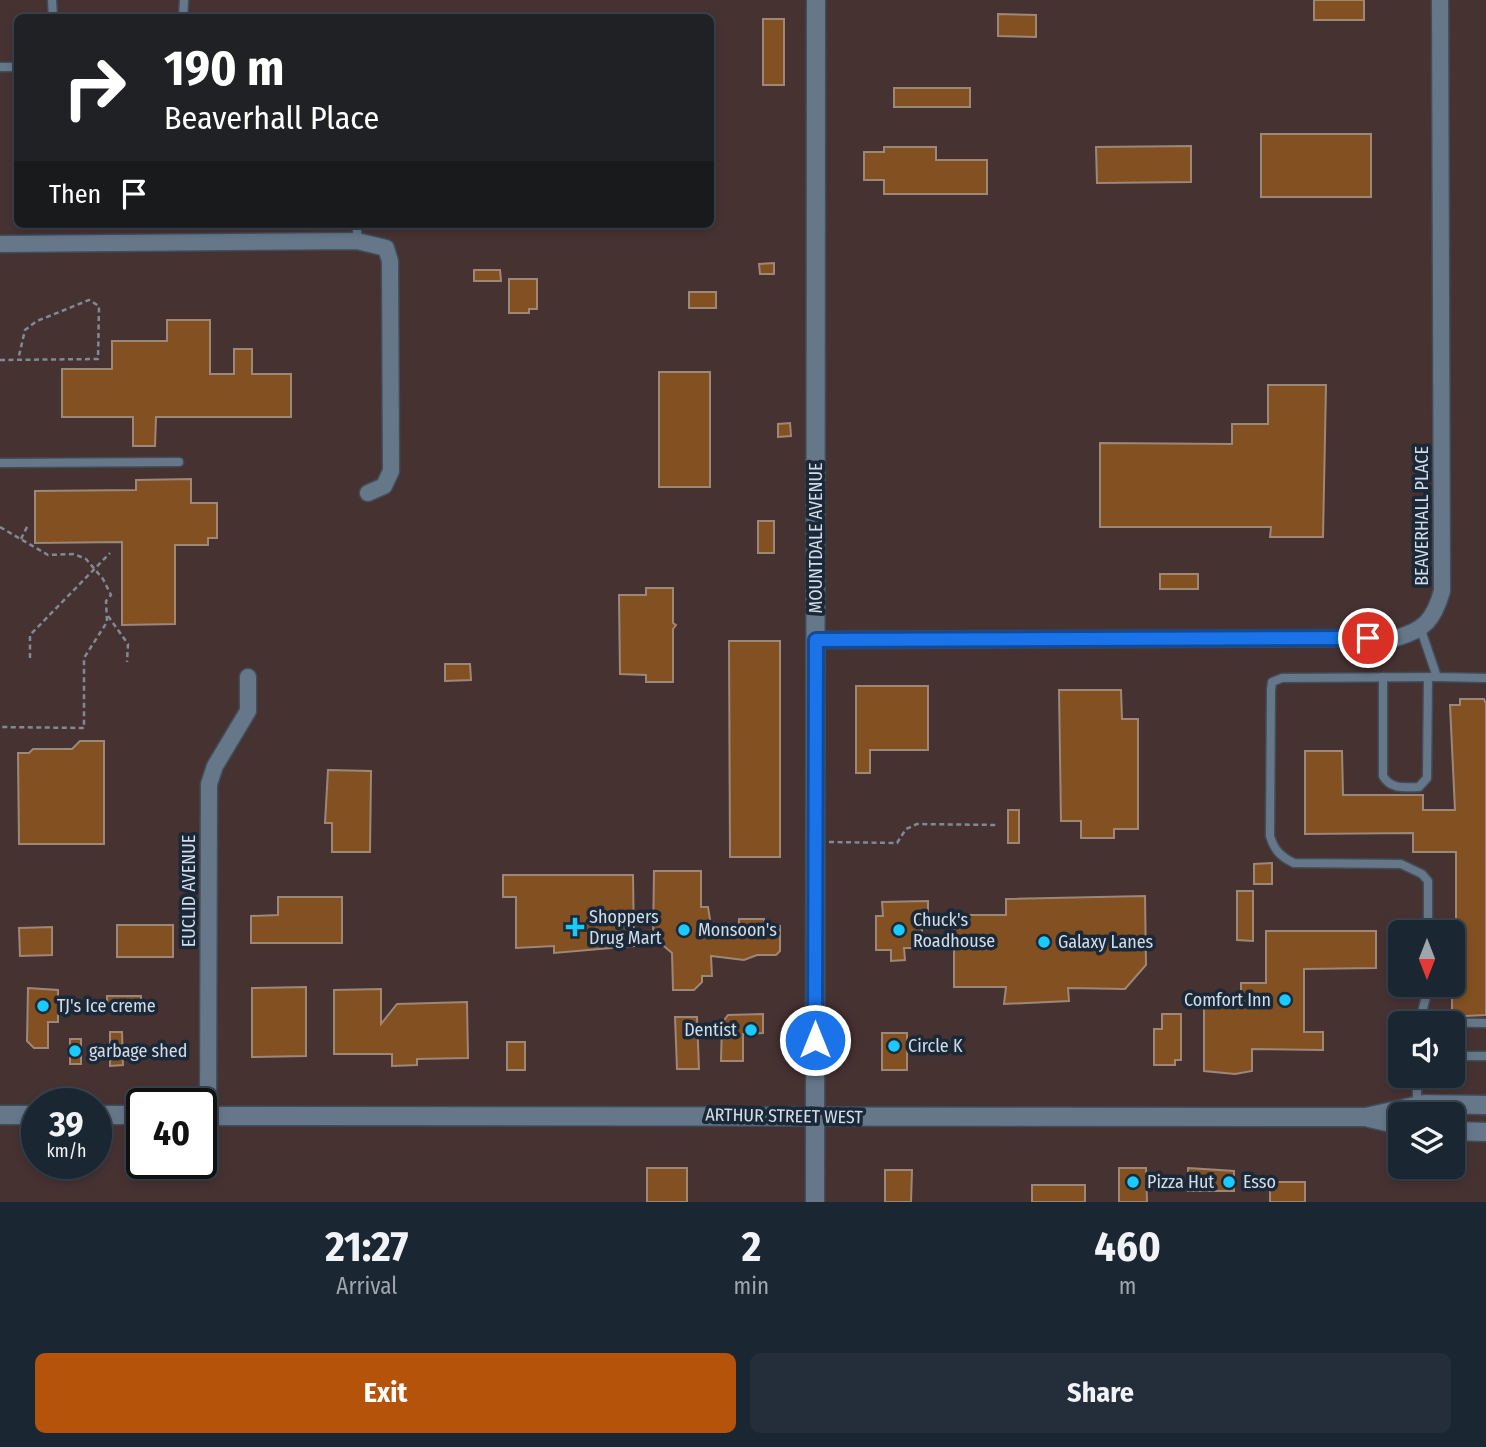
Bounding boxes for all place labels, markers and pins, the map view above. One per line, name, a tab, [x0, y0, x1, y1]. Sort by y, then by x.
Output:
pin	[1338, 608, 1398, 668]
place label: Shoppers Drug Mart	[589, 906, 662, 949]
place label: Chuck's Roadhouse	[913, 909, 995, 952]
marker: Shoppers Drug Mart	[567, 919, 583, 935]
place label: Monsoon's	[698, 919, 777, 941]
marker: Monsoon's	[676, 922, 692, 938]
marker: Chuck's Roadhouse	[891, 922, 907, 938]
place label: Galaxy Lanes	[1058, 931, 1154, 953]
marker: Galaxy Lanes	[1036, 934, 1052, 950]
place label: Comfort Inn	[1184, 989, 1271, 1011]
marker: Comfort Inn	[1277, 992, 1293, 1008]
place label: TJ's Ice creme	[57, 995, 156, 1017]
marker: TJ's Ice creme	[35, 998, 51, 1014]
place label: Dentist	[684, 1019, 737, 1041]
marker: Dentist	[743, 1022, 759, 1038]
place label: Circle K	[908, 1035, 963, 1057]
marker: Circle K	[886, 1038, 902, 1054]
place label: garbage shed	[89, 1040, 187, 1062]
marker: garbage shed	[67, 1043, 83, 1059]
place label: Pizza Hut	[1147, 1171, 1214, 1193]
place label: Esso	[1243, 1171, 1276, 1193]
marker: Pizza Hut	[1125, 1174, 1141, 1190]
marker: Esso	[1221, 1174, 1237, 1190]

